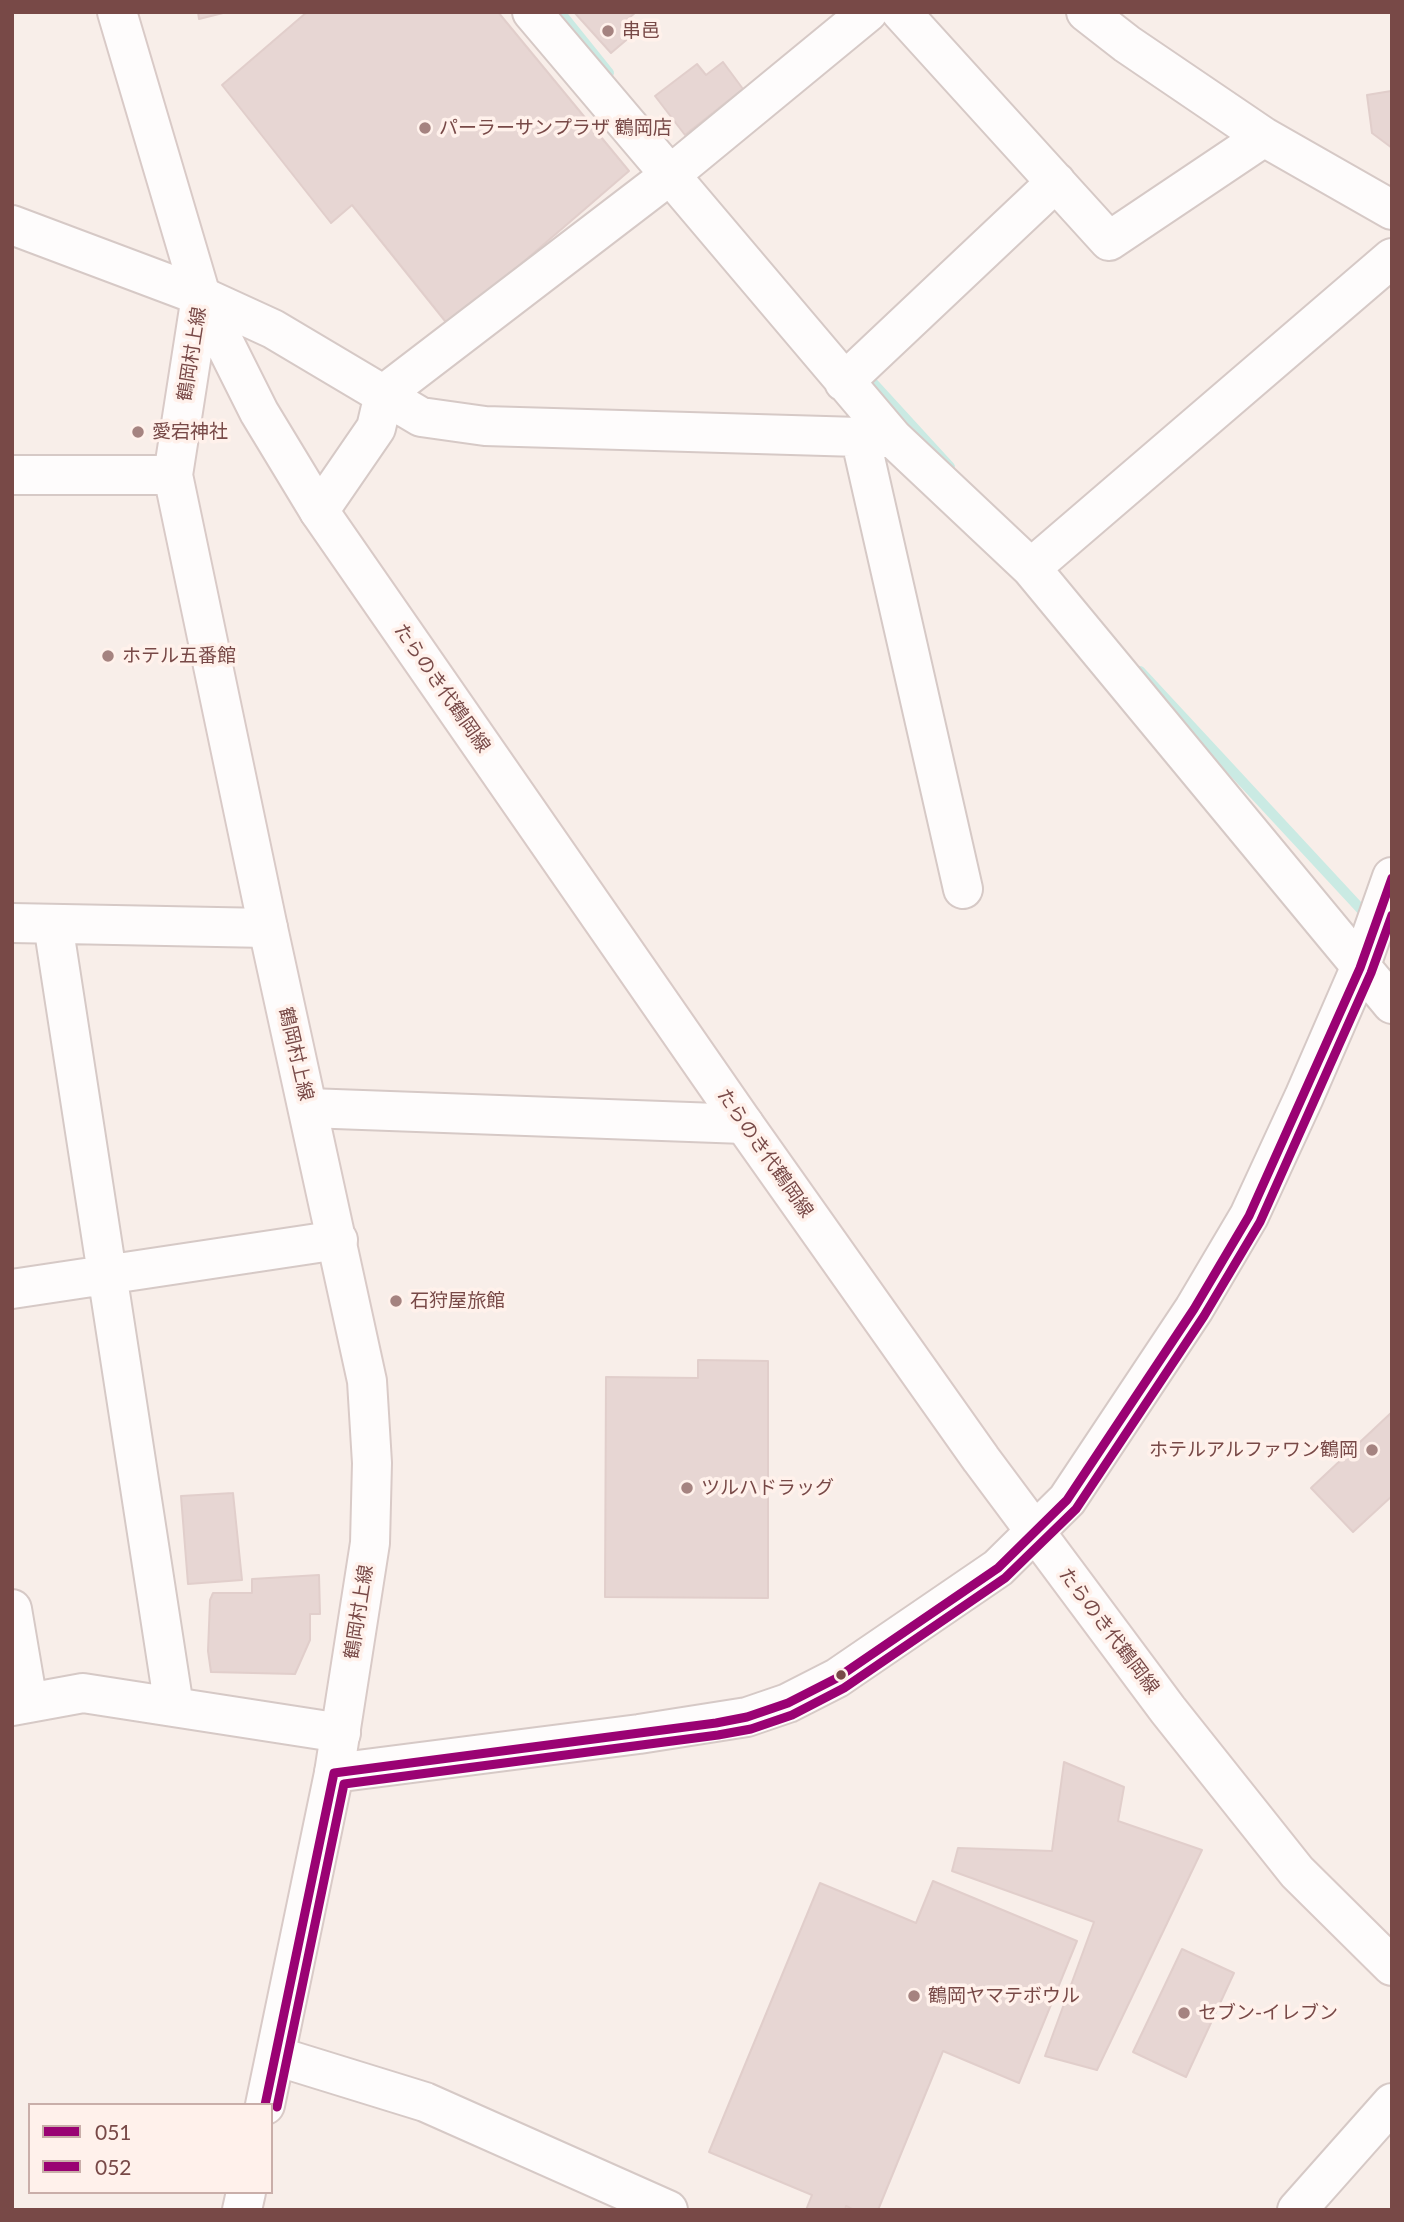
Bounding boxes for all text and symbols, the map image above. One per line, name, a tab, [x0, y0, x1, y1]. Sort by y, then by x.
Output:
place label: 串邑	[622, 20, 660, 42]
marker: 串邑	[600, 23, 616, 39]
place label: パーラーサンプラザ 鶴岡店	[439, 117, 672, 139]
marker: パーラーサンプラザ 鶴岡店	[417, 120, 433, 136]
street label: 鶴岡村上線	[173, 305, 211, 403]
place label: 愛宕神社	[152, 421, 228, 443]
marker: 愛宕神社	[130, 424, 146, 440]
street label: たらのき代鶴岡線	[389, 619, 495, 757]
place label: ホテル五番館	[122, 645, 236, 667]
marker: ホテル五番館	[100, 648, 116, 664]
street label: 鶴岡村上線	[274, 1005, 318, 1103]
street label: たらのき代鶴岡線	[712, 1084, 818, 1222]
place label: 石狩屋旅館	[410, 1290, 505, 1312]
marker: 石狩屋旅館	[388, 1293, 404, 1309]
place label: ホテルアルファワン鶴岡	[1149, 1439, 1358, 1461]
marker: ホテルアルファワン鶴岡	[1364, 1442, 1380, 1458]
place label: ツルハドラッグ	[701, 1477, 834, 1499]
marker: ツルハドラッグ	[679, 1480, 695, 1496]
street label: 鶴岡村上線	[340, 1563, 378, 1661]
street label: たらのき代鶴岡線	[1054, 1563, 1164, 1699]
unlabelled marker	[834, 1668, 848, 1682]
place label: 鶴岡ヤマテボウル	[928, 1985, 1080, 2007]
marker: 鶴岡ヤマテボウル	[906, 1988, 922, 2004]
place label: セブン-イレブン	[1198, 2002, 1338, 2024]
marker: セブン-イレブン	[1176, 2005, 1192, 2021]
legend	[28, 2103, 273, 2194]
text: 051	[95, 2119, 132, 2144]
text: 052	[95, 2154, 132, 2179]

